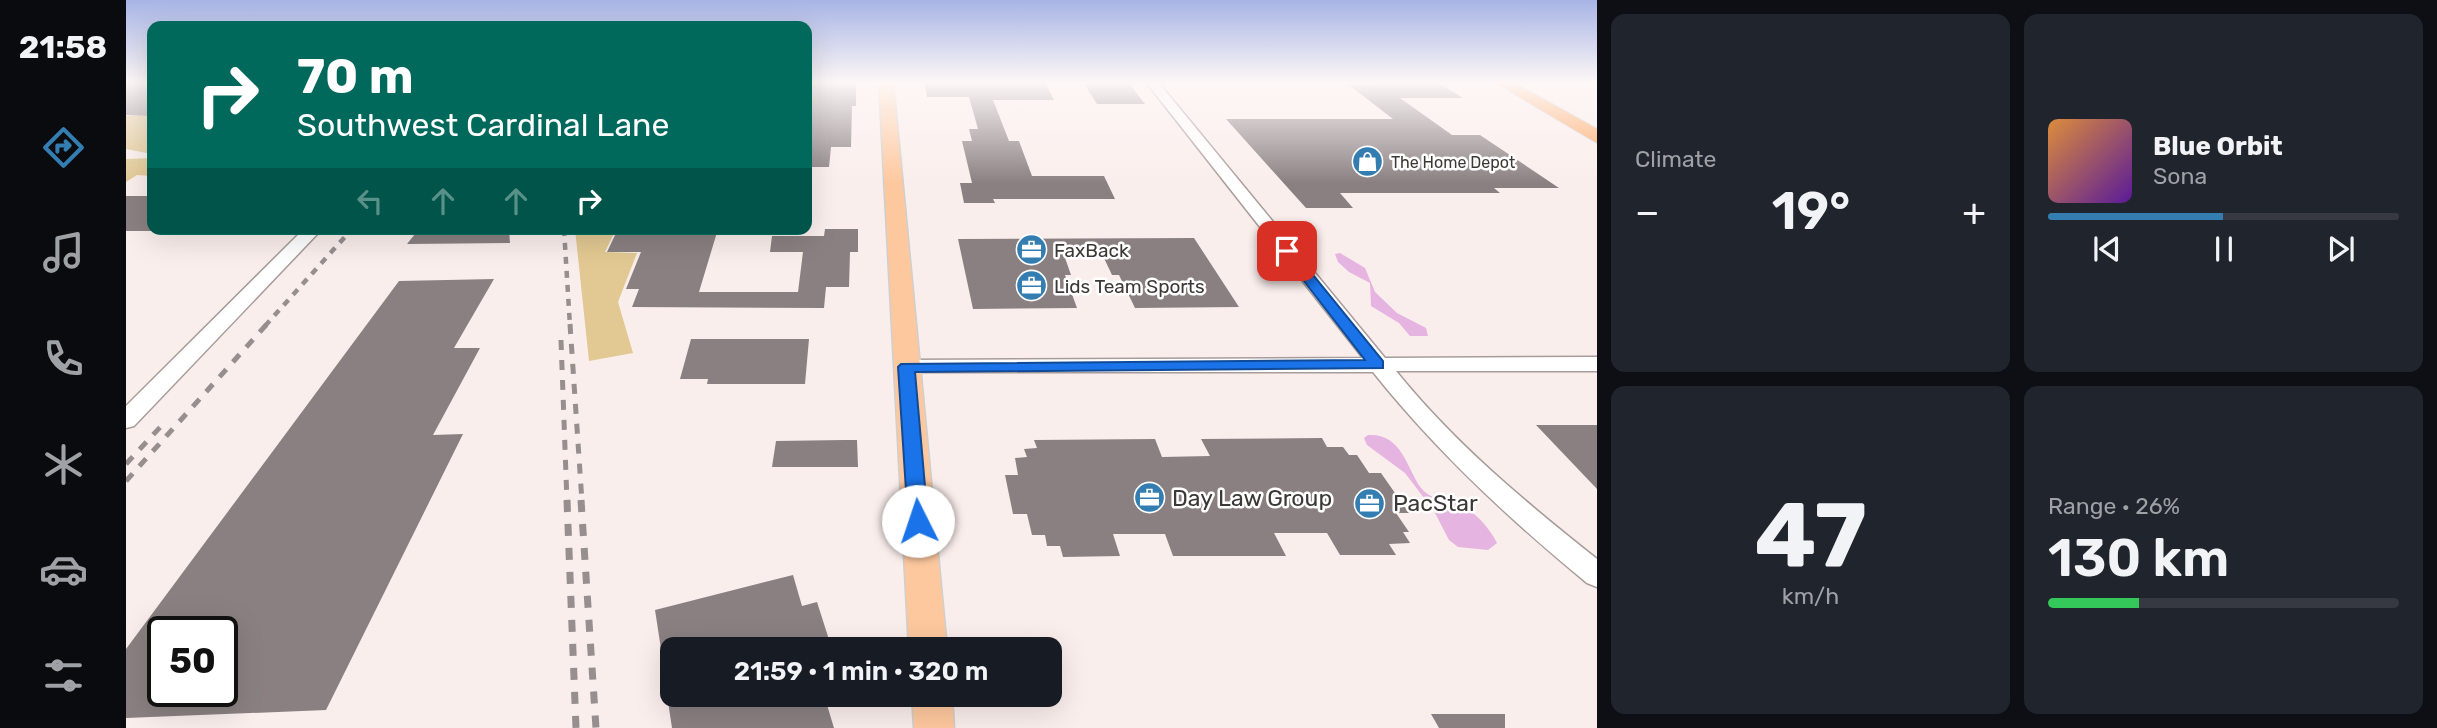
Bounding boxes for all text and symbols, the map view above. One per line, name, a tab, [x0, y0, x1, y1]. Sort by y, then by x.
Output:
text: 21:58	[19, 28, 107, 66]
text: 70 m	[297, 47, 414, 105]
icon: right	[182, 49, 273, 140]
text: Southwest Cardinal Lane	[297, 106, 669, 144]
icon: directions	[39, 123, 88, 172]
text: Blue Orbit	[2153, 131, 2283, 162]
shop icon: The Home Depot	[1351, 145, 1385, 179]
text: Climate	[1635, 145, 1716, 173]
place label: The Home Depot	[1391, 153, 1515, 172]
text: Sona	[2153, 162, 2207, 190]
text: 19°	[1772, 180, 1850, 242]
icon: left	[351, 182, 389, 220]
icon: ahead	[424, 182, 462, 220]
icon: ahead	[497, 182, 535, 220]
icon: right	[570, 182, 608, 220]
text: −	[1635, 189, 1660, 235]
text: +	[1962, 189, 1986, 235]
pin	[1257, 221, 1317, 281]
icon: music	[39, 228, 88, 277]
icon: previous	[2088, 230, 2126, 268]
icon: pause	[2205, 230, 2243, 268]
icon: next	[2322, 230, 2360, 268]
icon: arrive	[1268, 232, 1306, 270]
office icon: FaxBack	[1014, 233, 1048, 267]
place label: FaxBack	[1054, 239, 1129, 262]
office icon: Lids Team Sports	[1014, 269, 1048, 303]
place label: Lids Team Sports	[1054, 275, 1205, 298]
icon: phone	[39, 334, 88, 383]
icon: climate	[39, 440, 88, 489]
office icon: Day Law Group	[1132, 481, 1166, 515]
text: 47	[1754, 482, 1867, 590]
position arrow	[881, 484, 955, 558]
place label: Day Law Group	[1172, 484, 1332, 512]
office icon: PacStar	[1353, 486, 1387, 520]
place label: PacStar	[1393, 489, 1478, 517]
text: Range · 26%	[2048, 492, 2180, 520]
text: 130 km	[2048, 527, 2229, 589]
icon: car	[39, 545, 88, 594]
text: km/h	[1782, 582, 1839, 610]
speed limit sign: 50	[147, 616, 238, 707]
icon: filters	[39, 651, 88, 700]
text: 21:59 · 1 min · 320 m	[734, 656, 988, 687]

